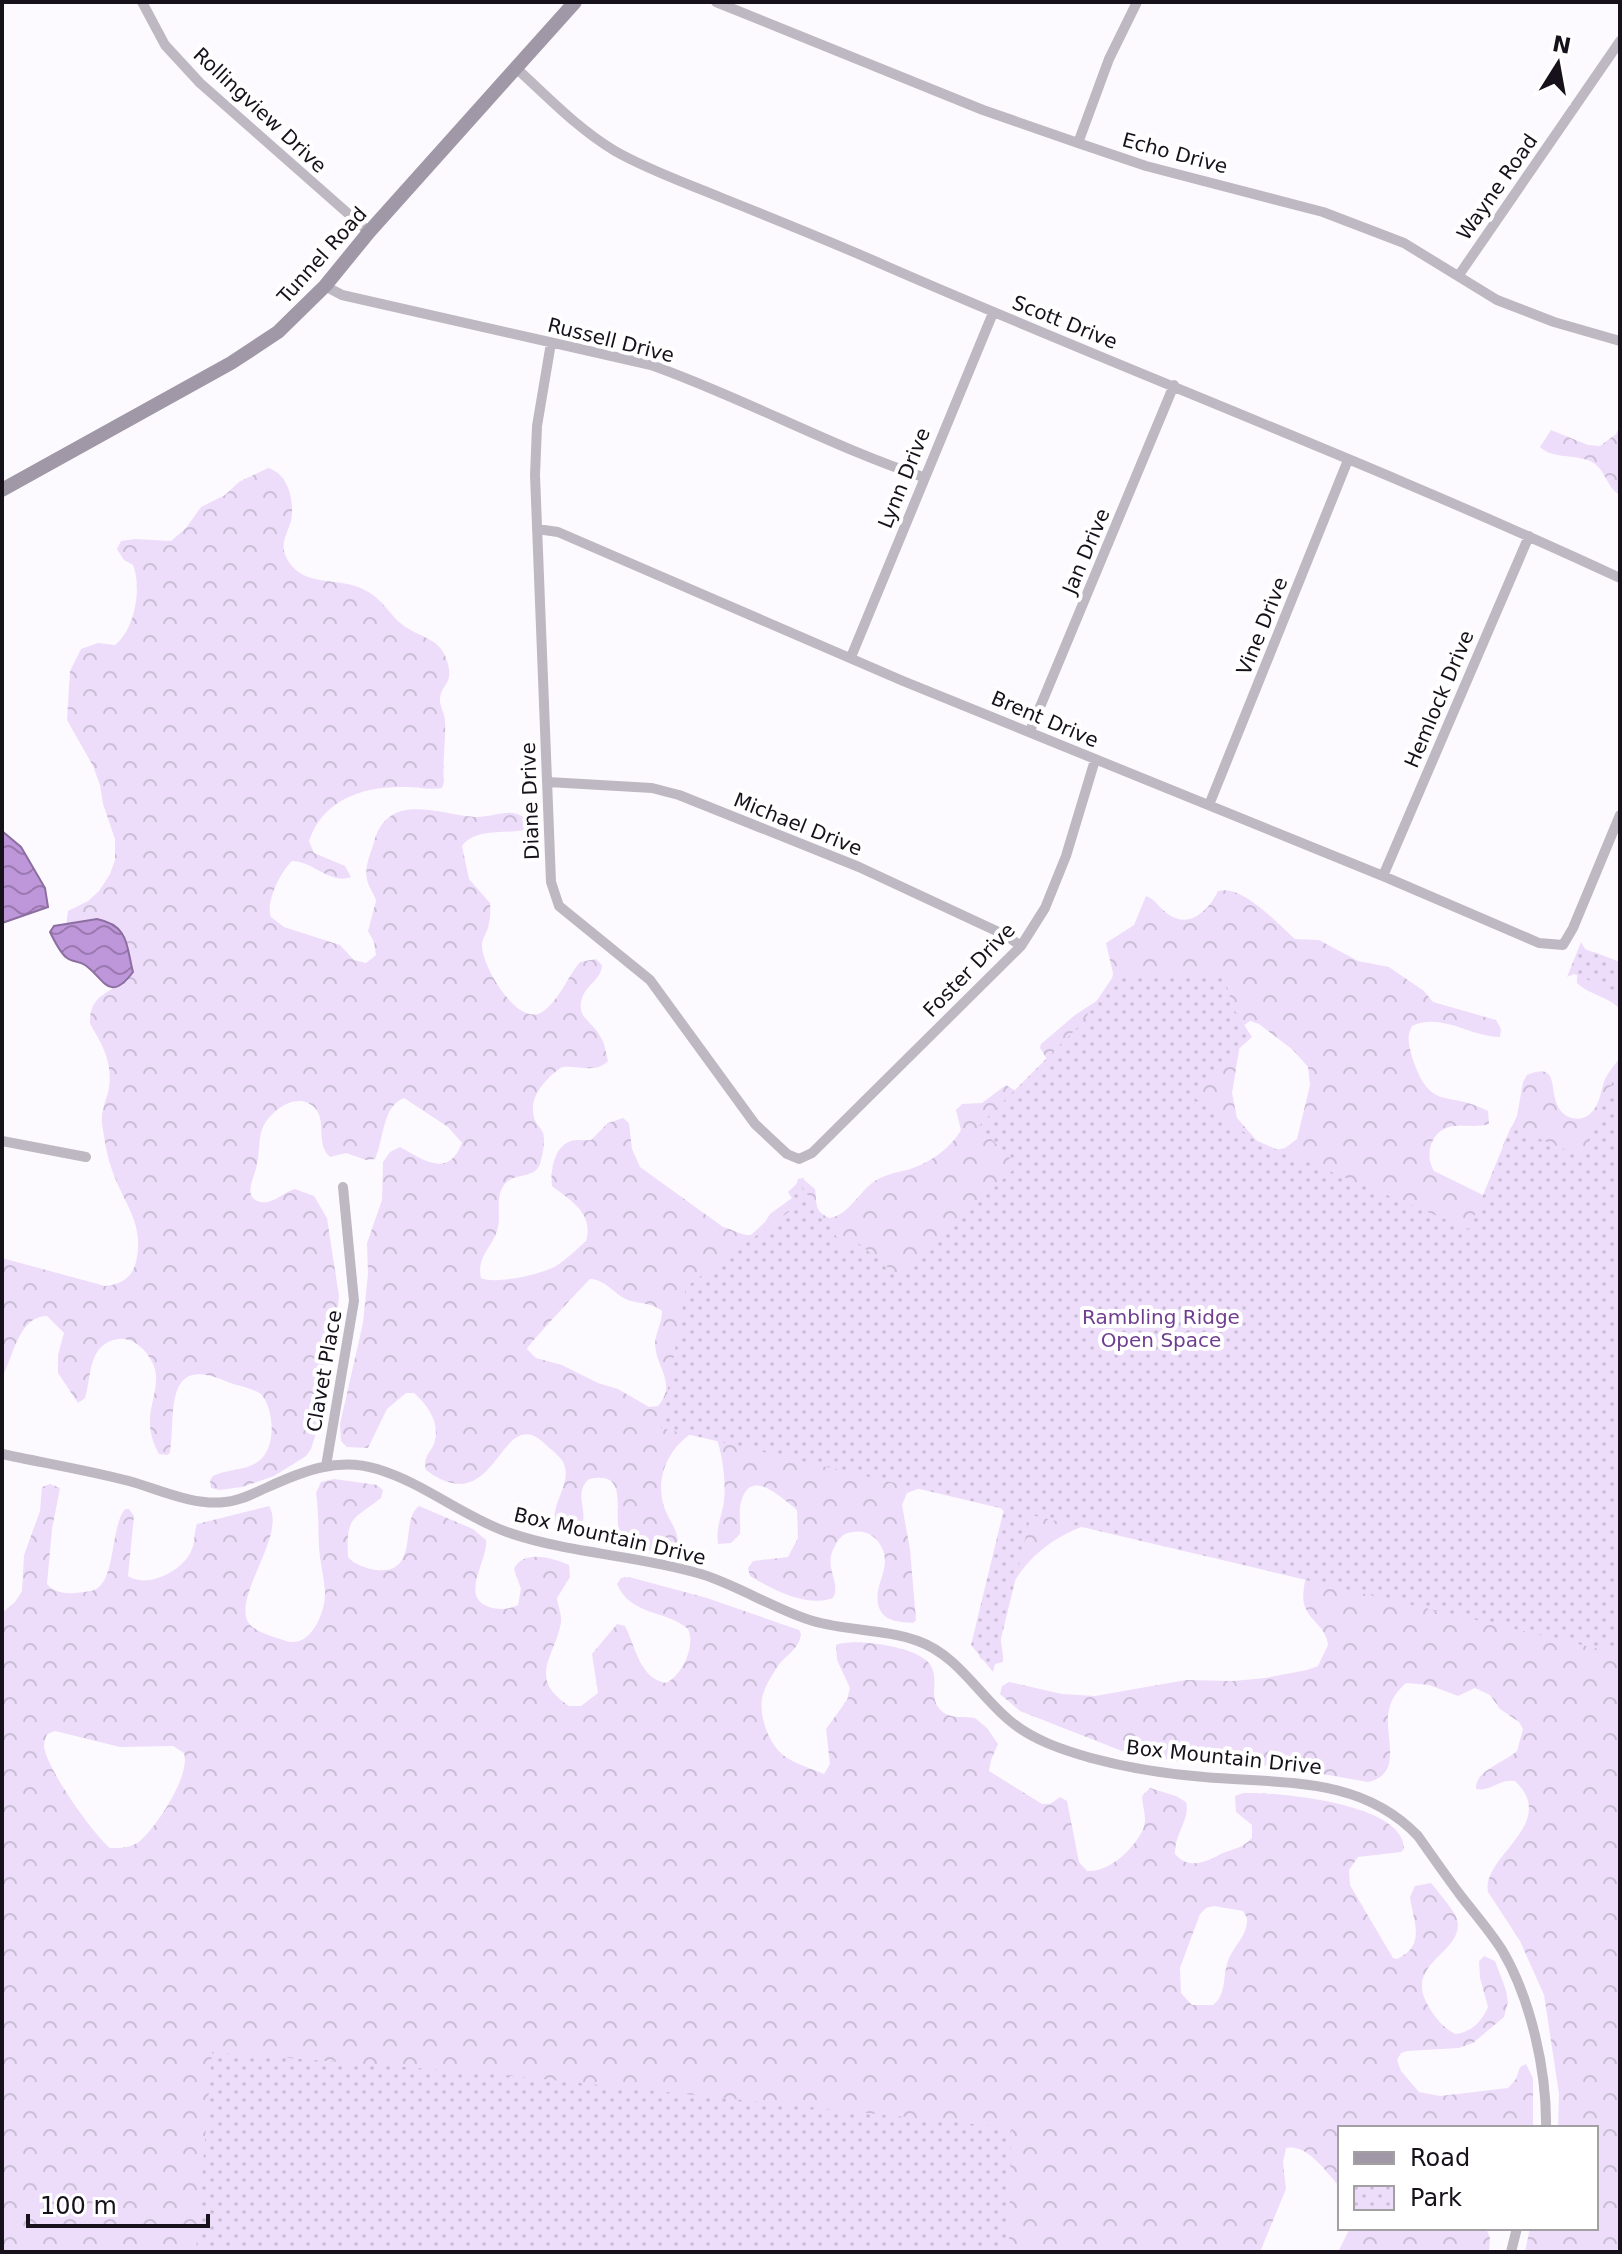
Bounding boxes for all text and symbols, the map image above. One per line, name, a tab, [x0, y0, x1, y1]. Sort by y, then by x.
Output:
north arrow	[1518, 24, 1598, 104]
text: N	[1550, 31, 1573, 59]
street label: Rollingview Drive	[189, 42, 331, 178]
street label: Echo Drive	[1120, 127, 1230, 179]
street label: Wayne Road	[1452, 129, 1542, 245]
street label: Tunnel Road	[272, 202, 372, 309]
street label: Scott Drive	[1009, 290, 1121, 354]
street label: Russell Drive	[545, 313, 677, 367]
street label: Lynn Drive	[873, 424, 935, 532]
street label: Jan Drive	[1056, 505, 1115, 599]
street label: Vine Drive	[1231, 574, 1293, 678]
street label: Hemlock Drive	[1399, 627, 1479, 771]
street label: Brent Drive	[988, 686, 1102, 752]
street label: Diane Drive	[516, 742, 544, 860]
street label: Michael Drive	[730, 787, 866, 861]
street label: Foster Drive	[918, 918, 1020, 1022]
park label: Rambling Ridge Open Space	[1082, 1305, 1240, 1352]
street label: Clavet Place	[301, 1308, 347, 1434]
street label: Box Mountain Drive	[512, 1502, 708, 1570]
street label: Box Mountain Drive	[1125, 1735, 1323, 1779]
legend	[1338, 2126, 1598, 2230]
text: Road	[1410, 2144, 1470, 2172]
scale bar	[28, 2178, 208, 2228]
text: Park	[1410, 2184, 1462, 2212]
text: 100 m	[40, 2192, 117, 2220]

